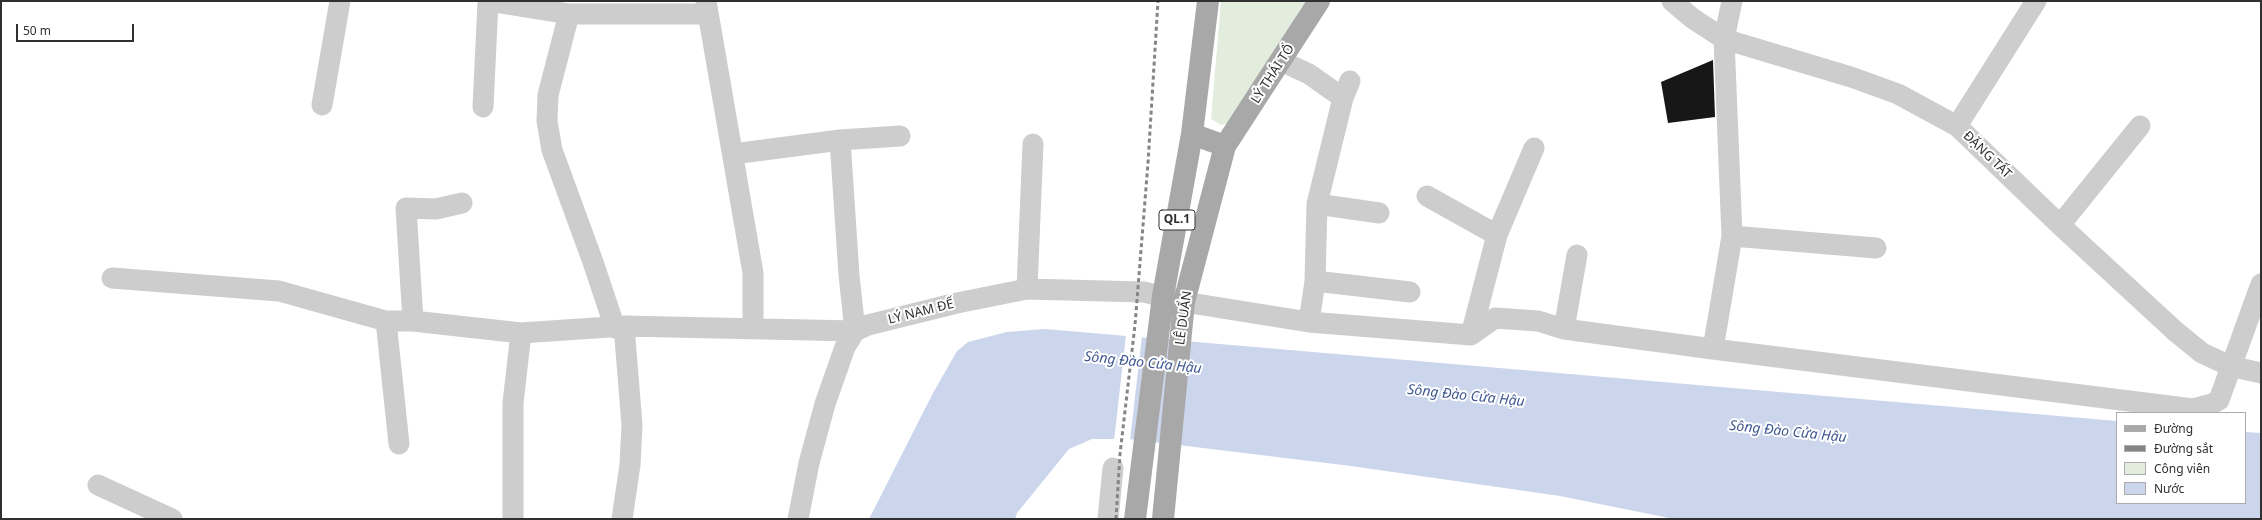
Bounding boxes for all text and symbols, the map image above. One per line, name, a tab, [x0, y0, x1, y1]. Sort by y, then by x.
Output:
scale bar	[18, 16, 136, 42]
text: 50 m	[23, 22, 51, 39]
street label: LÝ THÁI TỔ	[1248, 42, 1298, 106]
street label: ĐẶNG TẤT	[1960, 128, 2014, 182]
road number: QL.1	[1159, 210, 1195, 230]
street label: LÊ DUẨN	[1172, 290, 1196, 346]
street label: LÝ NAM ĐẾ	[886, 296, 956, 328]
water label: Sông Đào Cửa Hậu	[1084, 348, 1202, 378]
water label: Sông Đào Cửa Hậu	[1407, 381, 1525, 411]
legend	[2116, 412, 2246, 504]
water label: Sông Đào Cửa Hậu	[1729, 417, 1847, 447]
text: Đường	[2154, 420, 2193, 437]
text: Đường sắt	[2154, 440, 2213, 457]
text: Công viên	[2154, 460, 2210, 477]
text: Nước	[2154, 480, 2184, 497]

